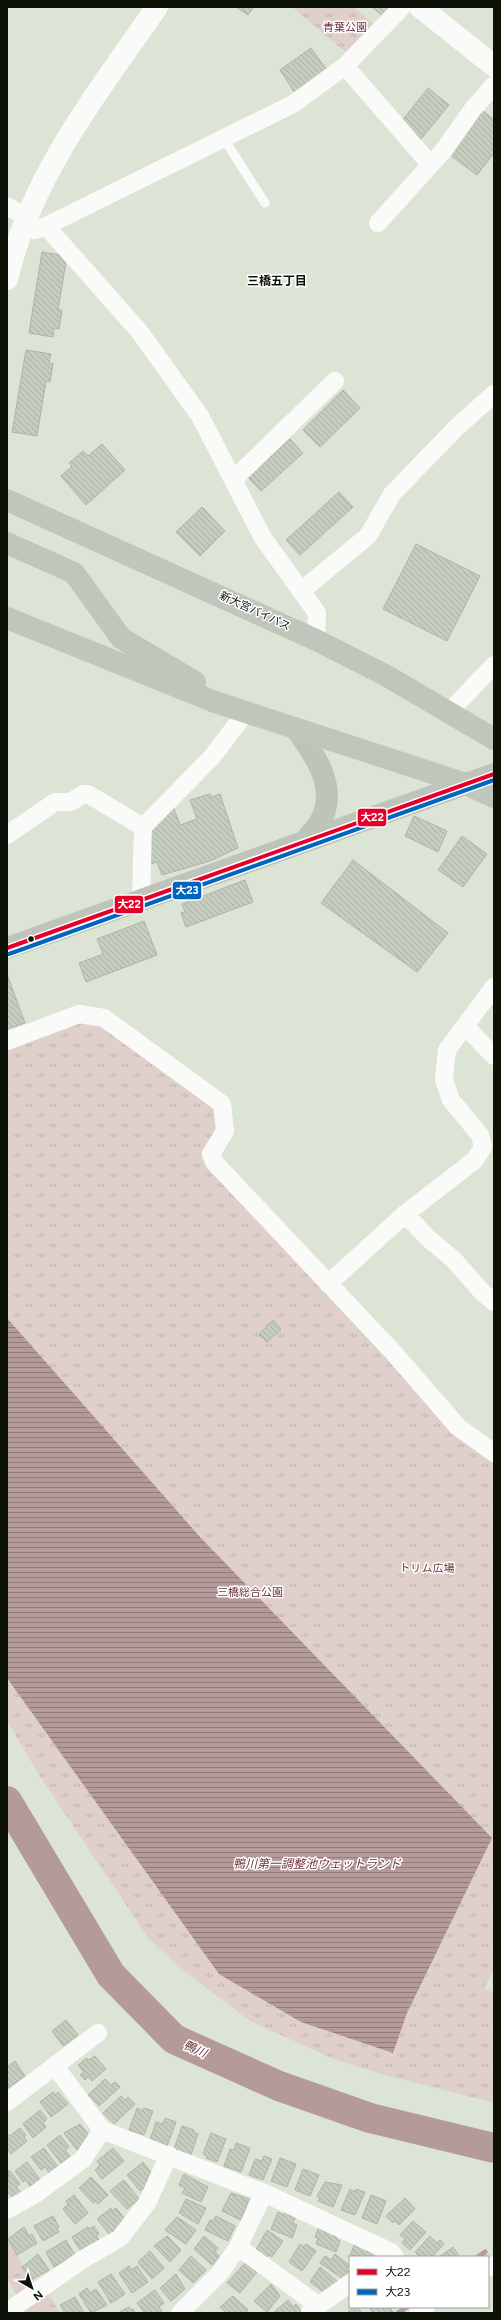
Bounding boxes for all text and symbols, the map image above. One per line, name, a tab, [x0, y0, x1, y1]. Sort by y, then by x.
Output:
park label: 青葉公園	[323, 21, 367, 34]
district label: 三橋五丁目	[247, 274, 307, 288]
street label: 新大宮バイパス	[217, 589, 293, 633]
line badge: 大22	[357, 808, 387, 827]
text: 大22	[360, 811, 384, 824]
line badge: 大23	[172, 881, 202, 900]
text: 大23	[175, 884, 199, 897]
line badge: 大22	[114, 895, 144, 914]
text: 大22	[117, 898, 141, 911]
unlabelled marker	[26, 934, 36, 944]
park label: トリム広場	[400, 1562, 455, 1575]
park label: 三橋総合公園	[217, 1586, 283, 1599]
water label: 鴨川第一調整池ウェットランド	[233, 1857, 402, 1871]
water label: 鴨川	[181, 2038, 211, 2061]
legend	[349, 2256, 489, 2308]
text: 大22	[385, 2265, 410, 2279]
north arrow	[12, 2268, 52, 2308]
text: 大23	[385, 2285, 410, 2299]
text: N	[31, 2288, 45, 2303]

